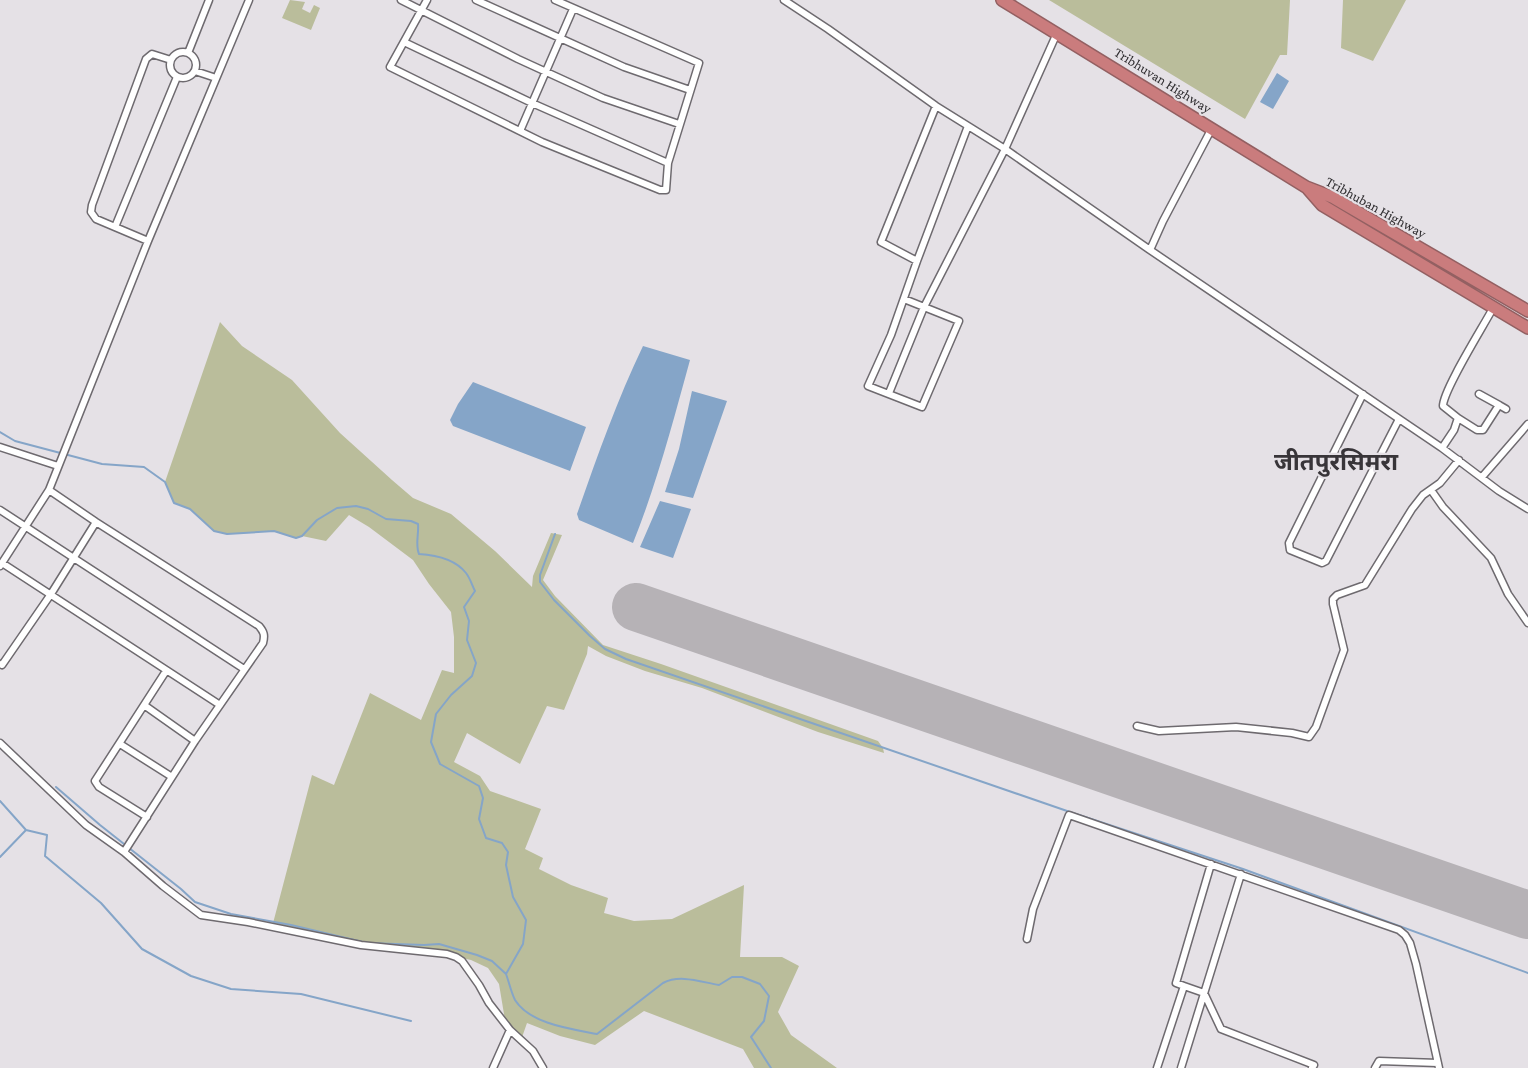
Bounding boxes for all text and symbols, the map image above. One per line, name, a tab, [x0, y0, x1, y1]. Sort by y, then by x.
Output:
street label: Tribhuvan Highway	[1111, 44, 1215, 117]
street label: Tribhuban Highway	[1323, 173, 1429, 242]
district label: जीतपुरसिमरा	[1274, 448, 1399, 477]

